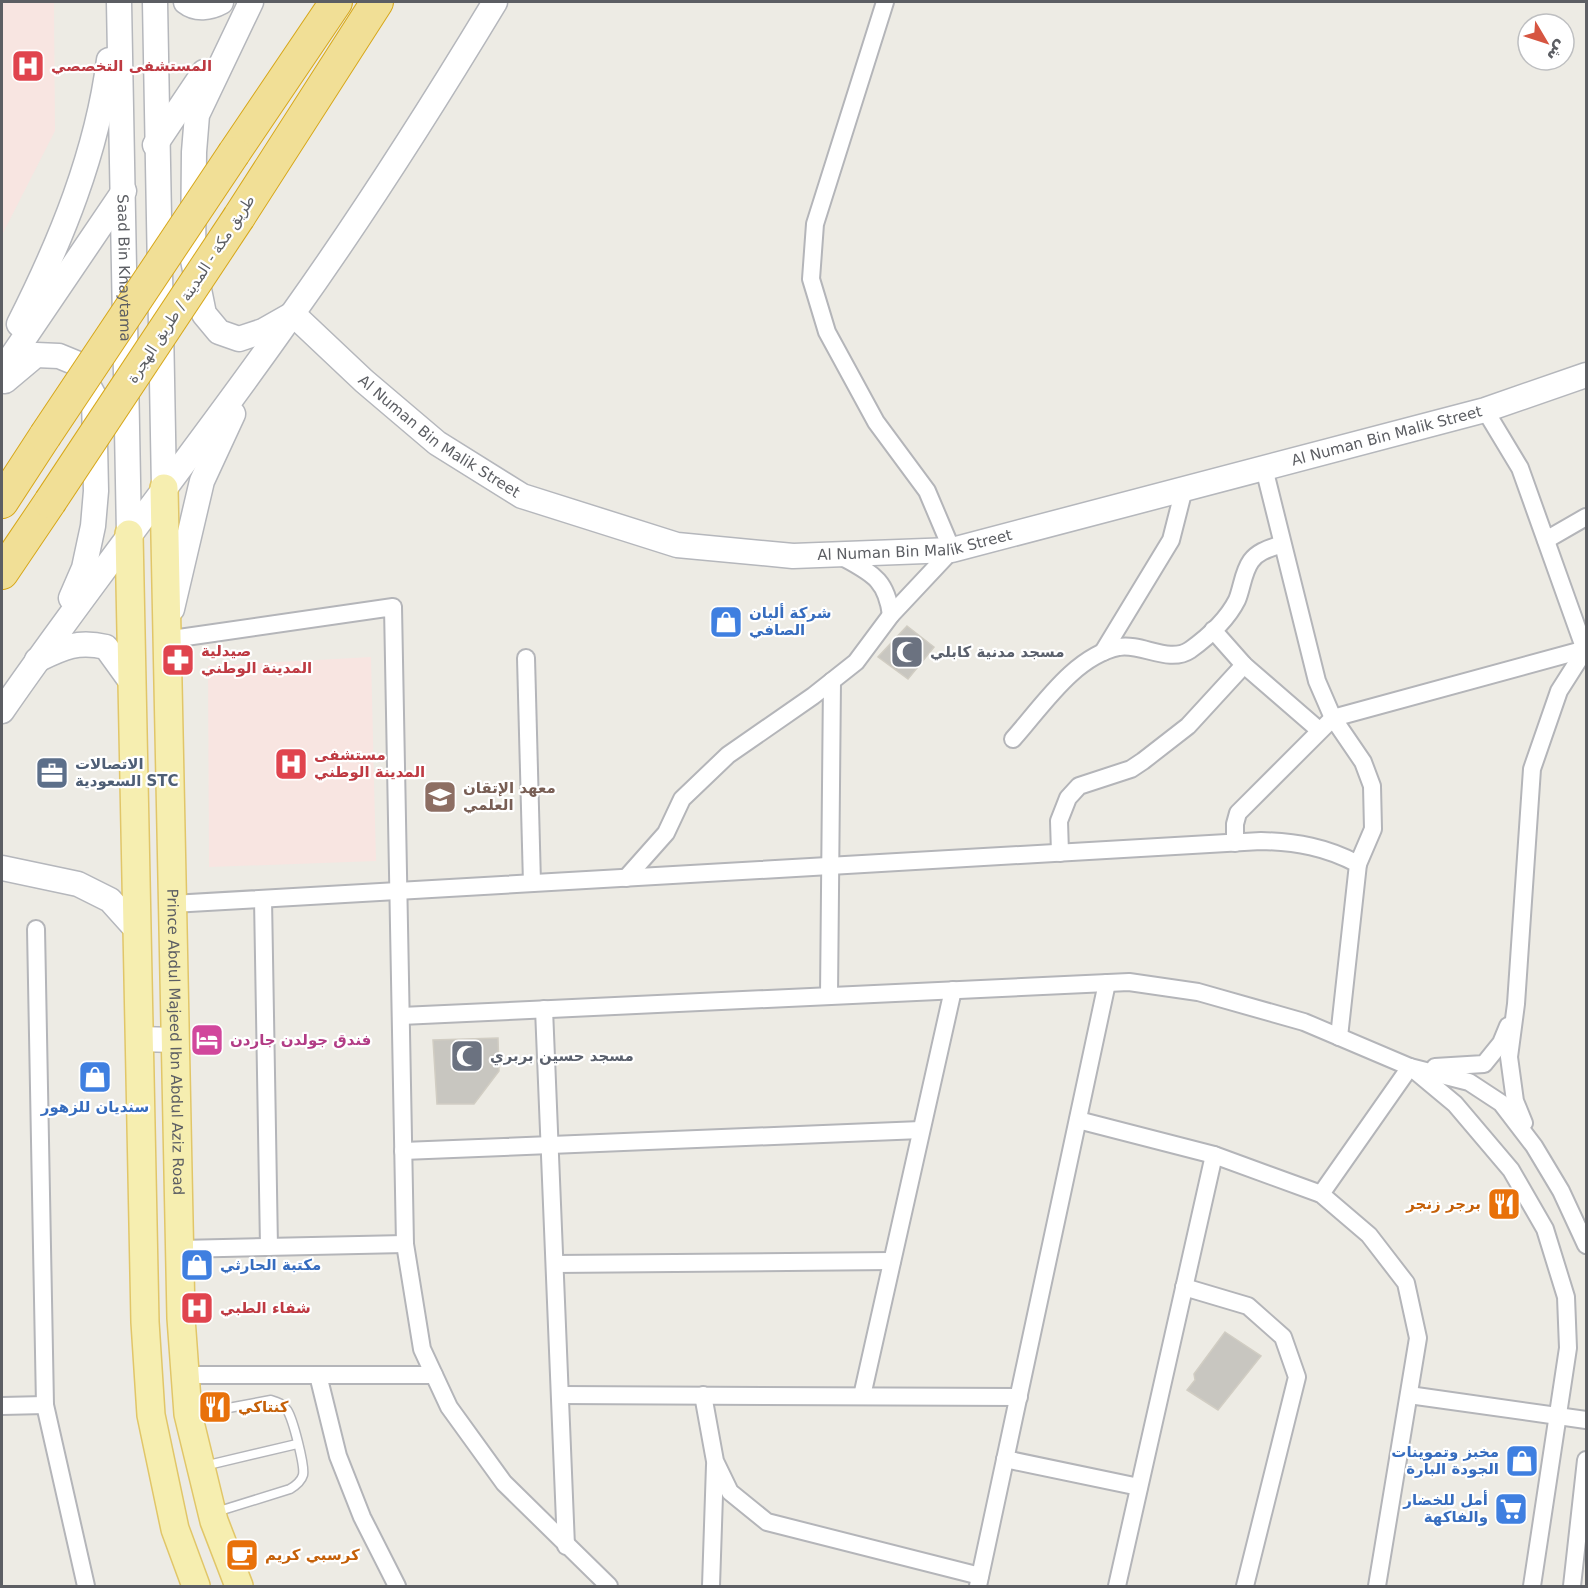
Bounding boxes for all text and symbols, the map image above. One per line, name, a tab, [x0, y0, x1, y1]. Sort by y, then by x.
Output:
north arrow	[1516, 12, 1576, 72]
text: ش	[1543, 37, 1572, 66]
hospital icon: المستشفى التخصصي	[10, 48, 46, 84]
place label: المستشفى التخصصي	[51, 57, 212, 75]
street label: طريق مكة - المدينة / طريق الهجرة	[123, 192, 259, 386]
street label: Saad Bin Khaytama	[114, 194, 134, 342]
street label: Al Numan Bin Malik Street	[355, 371, 523, 501]
street label: Al Numan Bin Malik Street	[1289, 402, 1484, 469]
street label: Al Numan Bin Malik Street	[817, 526, 1014, 564]
place label: شركة ألبان الصافي	[749, 603, 831, 639]
shop icon: شركة ألبان الصافي	[708, 604, 744, 640]
mosque icon: مسجد مدنية كابلي	[889, 634, 925, 670]
pharmacy icon: صيدلية المدينة الوطني	[160, 642, 196, 678]
place label: صيدلية المدينة الوطني	[201, 642, 312, 677]
place label: مسجد مدنية كابلي	[930, 643, 1065, 661]
hospital icon: مستشفى المدينة الوطني	[273, 746, 309, 782]
place label: مستشفى المدينة الوطني	[314, 746, 425, 781]
office icon: الاتصالات السعودية STC	[34, 755, 70, 791]
place label: الاتصالات السعودية STC	[75, 755, 179, 790]
school or university icon: معهد الإتقان العلمي	[422, 779, 458, 815]
place label: معهد الإتقان العلمي	[463, 779, 556, 814]
street label: Prince Abdul Majeed Ibn Abdul Aziz Road	[163, 888, 187, 1195]
hotel icon: فندق جولدن جاردن	[189, 1022, 225, 1058]
place label: فندق جولدن جاردن	[230, 1031, 371, 1049]
mosque icon: مسجد حسين بربري	[449, 1038, 485, 1074]
place label: مسجد حسين بربري	[490, 1047, 634, 1066]
shop icon: سنديان للزهور	[77, 1059, 113, 1095]
place label: سنديان للزهور	[40, 1098, 149, 1116]
restaurant icon: برجر زنجر	[1486, 1186, 1522, 1222]
place label: برجر زنجر	[1405, 1195, 1481, 1213]
shop icon: مكتبة الحارثي	[179, 1247, 215, 1283]
place label: مكتبة الحارثي	[220, 1256, 321, 1274]
hospital icon: شفاء الطبي	[179, 1290, 215, 1326]
place label: شفاء الطبي	[220, 1299, 311, 1317]
restaurant icon: كنتاكي	[197, 1389, 233, 1425]
place label: كنتاكي	[238, 1398, 289, 1416]
place label: مخبز وتموينات الجودة البارة	[1391, 1443, 1499, 1478]
shop icon: مخبز وتموينات الجودة البارة	[1504, 1443, 1540, 1479]
place label: أمل للخضار والفاكهة	[1402, 1490, 1488, 1526]
supermarket icon: أمل للخضار والفاكهة	[1493, 1491, 1529, 1527]
cafe icon: كرسبي كريم	[224, 1537, 260, 1573]
place label: كرسبي كريم	[265, 1546, 360, 1564]

